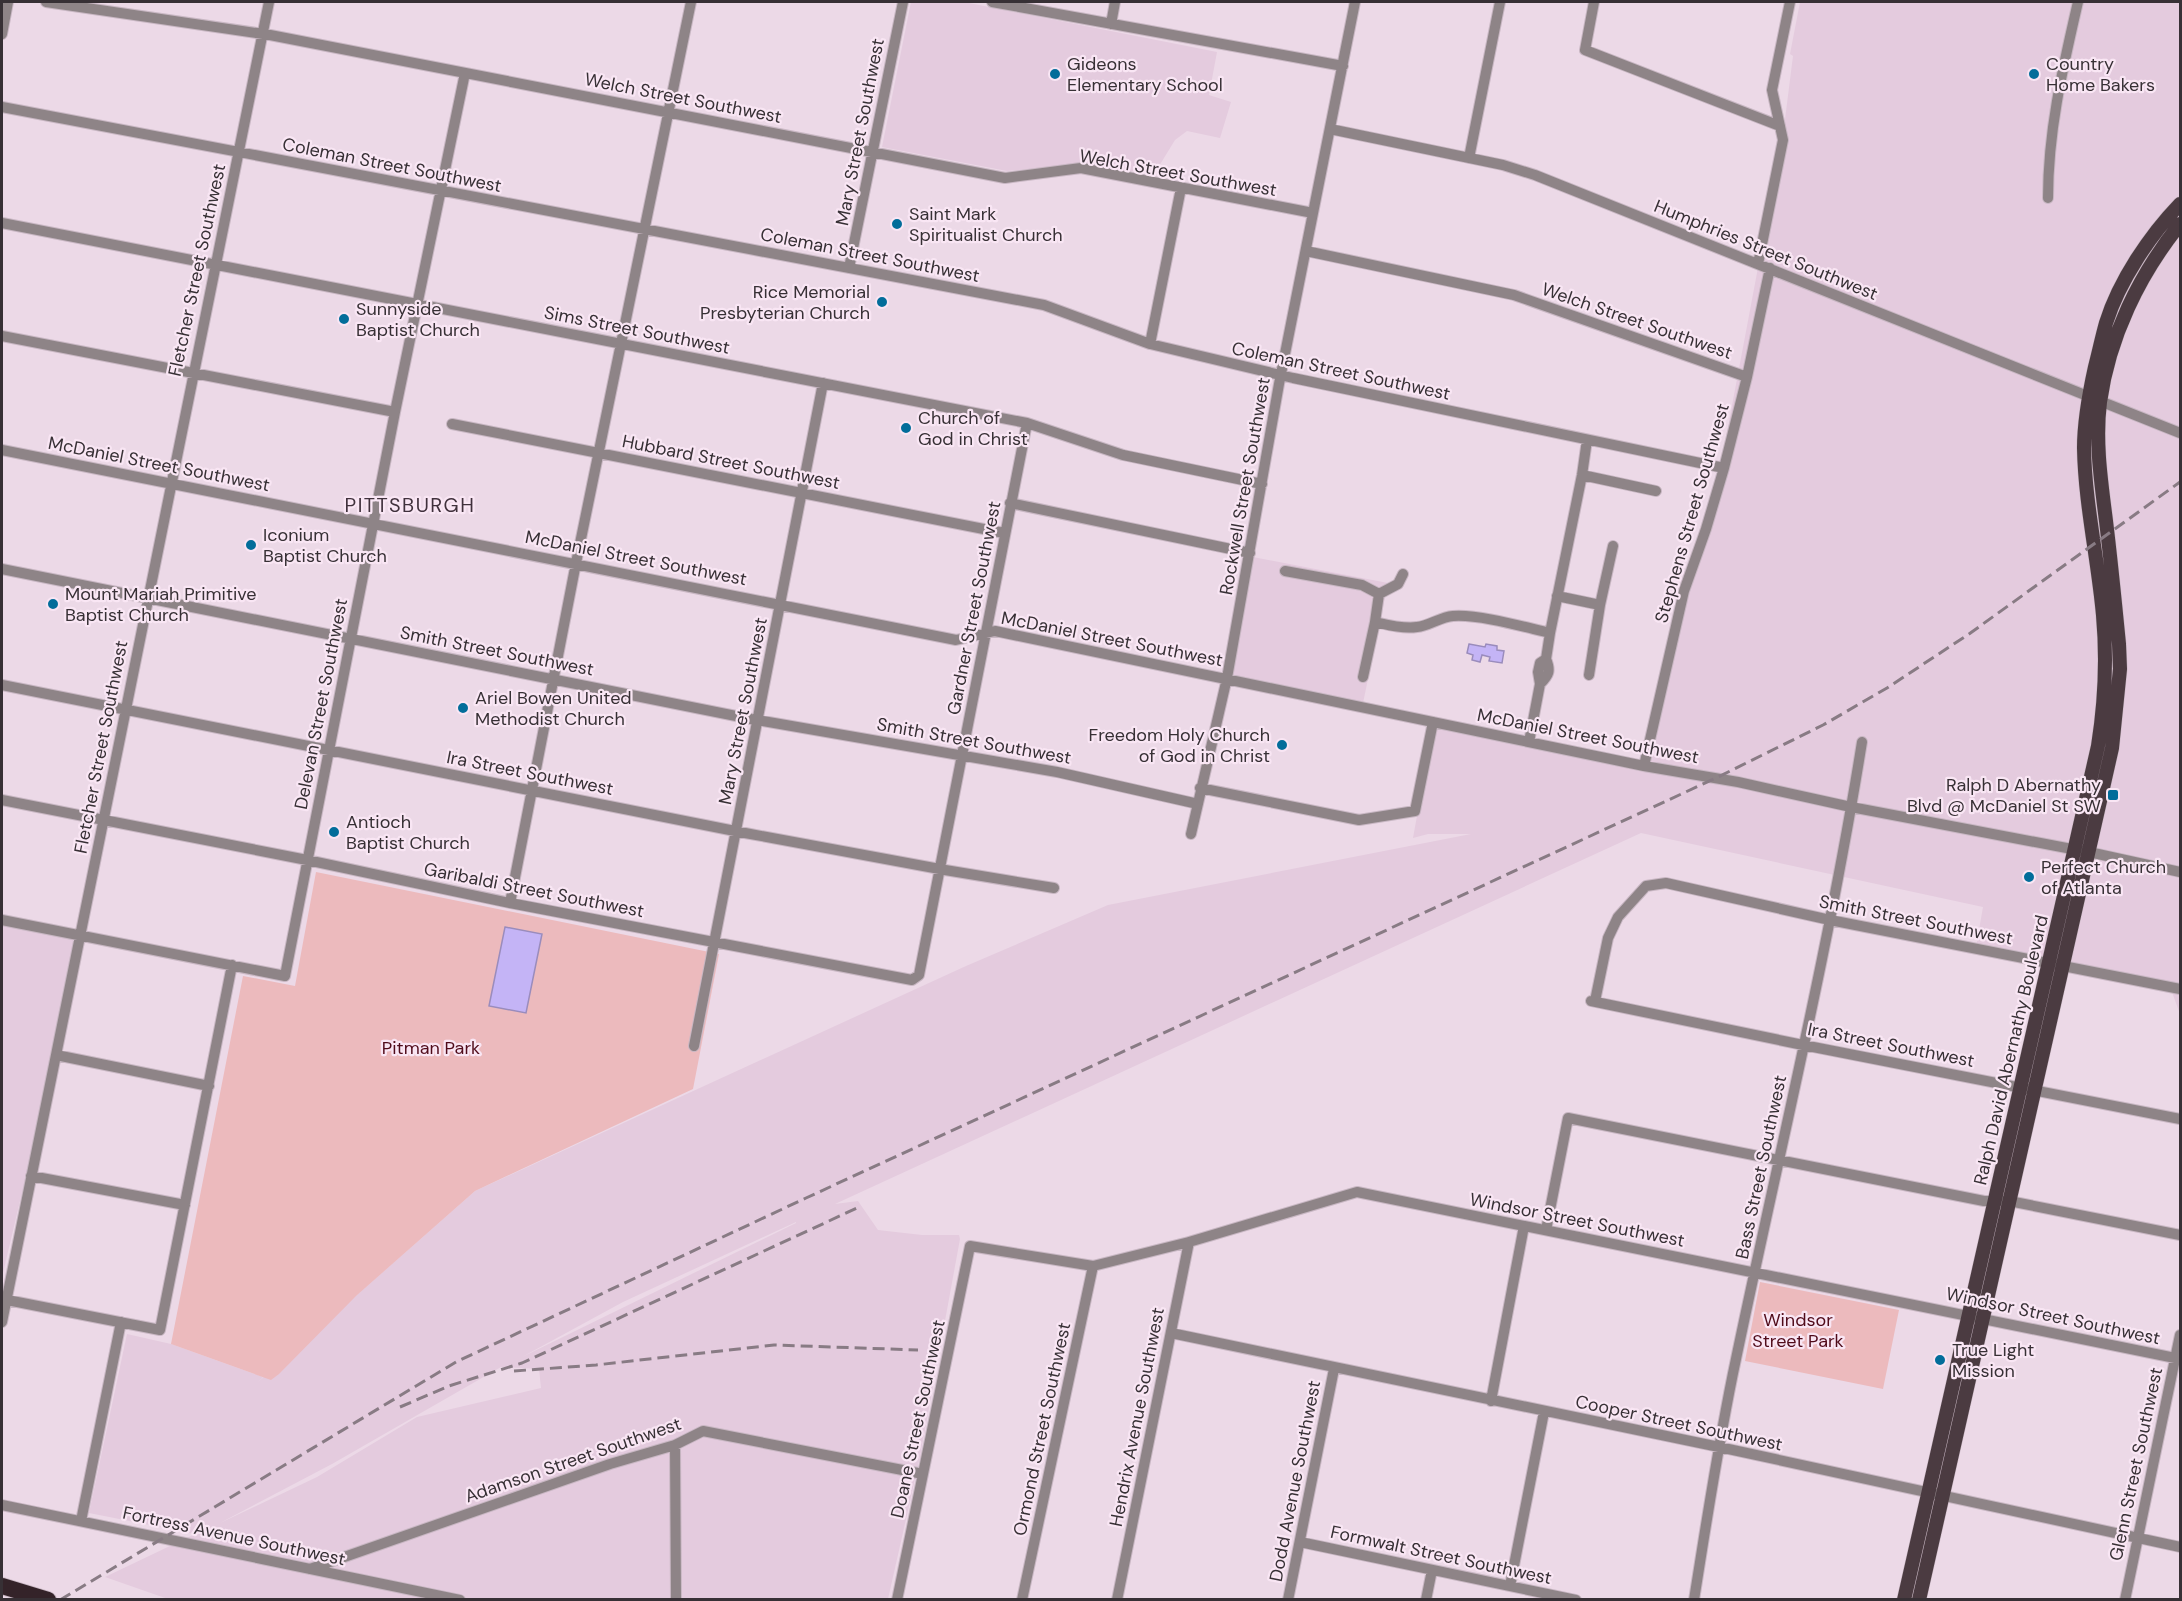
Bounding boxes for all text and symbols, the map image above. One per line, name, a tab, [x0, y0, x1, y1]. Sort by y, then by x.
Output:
street label: Mary Street Southwest	[830, 36, 890, 228]
place label: Gideons Elementary School	[1067, 52, 1223, 97]
place label: Country Home Bakers	[2046, 52, 2155, 97]
street label: Welch Street Southwest	[582, 67, 784, 129]
marker: Gideons Elementary School	[1048, 67, 1062, 81]
marker: Country Home Bakers	[2027, 67, 2041, 81]
street label: Coleman Street Southwest	[280, 132, 504, 198]
street label: Welch Street Southwest	[1077, 144, 1279, 202]
street label: Fletcher Street Southwest	[163, 162, 231, 378]
street label: Humphries Street Southwest	[1651, 194, 1881, 306]
place label: Saint Mark Spiritualist Church	[909, 202, 1063, 247]
marker: Saint Mark Spiritualist Church	[890, 217, 904, 231]
street label: Coleman Street Southwest	[758, 222, 982, 288]
street label: Welch Street Southwest	[1538, 277, 1736, 365]
place label: Rice Memorial Presbyterian Church	[700, 280, 870, 325]
marker: Rice Memorial Presbyterian Church	[875, 295, 889, 309]
place label: Sunnyside Baptist Church	[356, 297, 480, 342]
street label: Sims Street Southwest	[542, 300, 732, 360]
marker: Sunnyside Baptist Church	[337, 312, 351, 326]
street label: Coleman Street Southwest	[1230, 336, 1452, 406]
street label: Rockwell Street Southwest	[1214, 375, 1276, 597]
street label: Stephens Street Southwest	[1649, 400, 1735, 626]
place label: Church of God in Christ	[918, 406, 1028, 451]
marker: Church of God in Christ	[899, 421, 913, 435]
street label: Hubbard Street Southwest	[620, 429, 842, 495]
street label: McDaniel Street Southwest	[46, 431, 272, 497]
district label: PITTSBURGH	[345, 492, 475, 518]
street label: Gardner Street Southwest	[942, 499, 1006, 717]
place label: Iconium Baptist Church	[263, 523, 387, 568]
street label: McDaniel Street Southwest	[523, 525, 749, 591]
marker: Iconium Baptist Church	[244, 538, 258, 552]
place label: Mount Mariah Primitive Baptist Church	[65, 582, 257, 627]
street label: Delevan Street Southwest	[289, 596, 353, 812]
marker: Mount Mariah Primitive Baptist Church	[46, 597, 60, 611]
street label: McDaniel Street Southwest	[999, 606, 1225, 672]
street label: Mary Street Southwest	[713, 615, 773, 807]
street label: Smith Street Southwest	[398, 620, 596, 682]
street label: Fletcher Street Southwest	[69, 638, 133, 856]
place label: Ariel Bowen United Methodist Church	[475, 686, 632, 731]
marker: Ariel Bowen United Methodist Church	[456, 701, 470, 715]
street label: McDaniel Street Southwest	[1475, 703, 1701, 769]
street label: Smith Street Southwest	[875, 712, 1073, 770]
place label: Freedom Holy Church of God in Christ	[1089, 723, 1270, 768]
marker: Freedom Holy Church of God in Christ	[1275, 738, 1289, 752]
street label: Ira Street Southwest	[445, 745, 615, 801]
place label: Ralph D Abernathy Blvd @ McDaniel St SW	[1907, 773, 2101, 818]
marker: Ralph D Abernathy Blvd @ McDaniel St SW	[2106, 788, 2120, 802]
place label: Antioch Baptist Church	[346, 810, 470, 855]
marker: Antioch Baptist Church	[327, 825, 341, 839]
place label: Perfect Church of Atlanta	[2041, 855, 2166, 900]
street label: Garibaldi Street Southwest	[422, 857, 646, 923]
marker: Perfect Church of Atlanta	[2022, 870, 2036, 884]
street label: Smith Street Southwest	[1817, 889, 2015, 951]
street label: Ralph David Abernathy Boulevard	[1968, 913, 2054, 1187]
street label: Ira Street Southwest	[1806, 1017, 1976, 1073]
park label: Pitman Park	[382, 1036, 480, 1060]
street label: Bass Street Southwest	[1730, 1073, 1792, 1261]
street label: Windsor Street Southwest	[1467, 1187, 1687, 1253]
street label: Windsor Street Southwest	[1944, 1282, 2162, 1350]
street label: Hendrix Avenue Southwest	[1104, 1305, 1170, 1529]
park label: Windsor Street Park	[1752, 1308, 1844, 1353]
street label: Doane Street Southwest	[885, 1318, 951, 1520]
street label: Ormond Street Southwest	[1008, 1320, 1076, 1538]
place label: True Light Mission	[1952, 1338, 2034, 1383]
marker: True Light Mission	[1933, 1353, 1947, 1367]
street label: Glenn Street Southwest	[2104, 1365, 2168, 1563]
street label: Dodd Avenue Southwest	[1264, 1378, 1326, 1584]
street label: Cooper Street Southwest	[1573, 1389, 1785, 1457]
street label: Adamson Street Southwest	[462, 1412, 684, 1508]
street label: Fortress Avenue Southwest	[120, 1501, 348, 1571]
street label: Formwalt Street Southwest	[1328, 1520, 1554, 1590]

